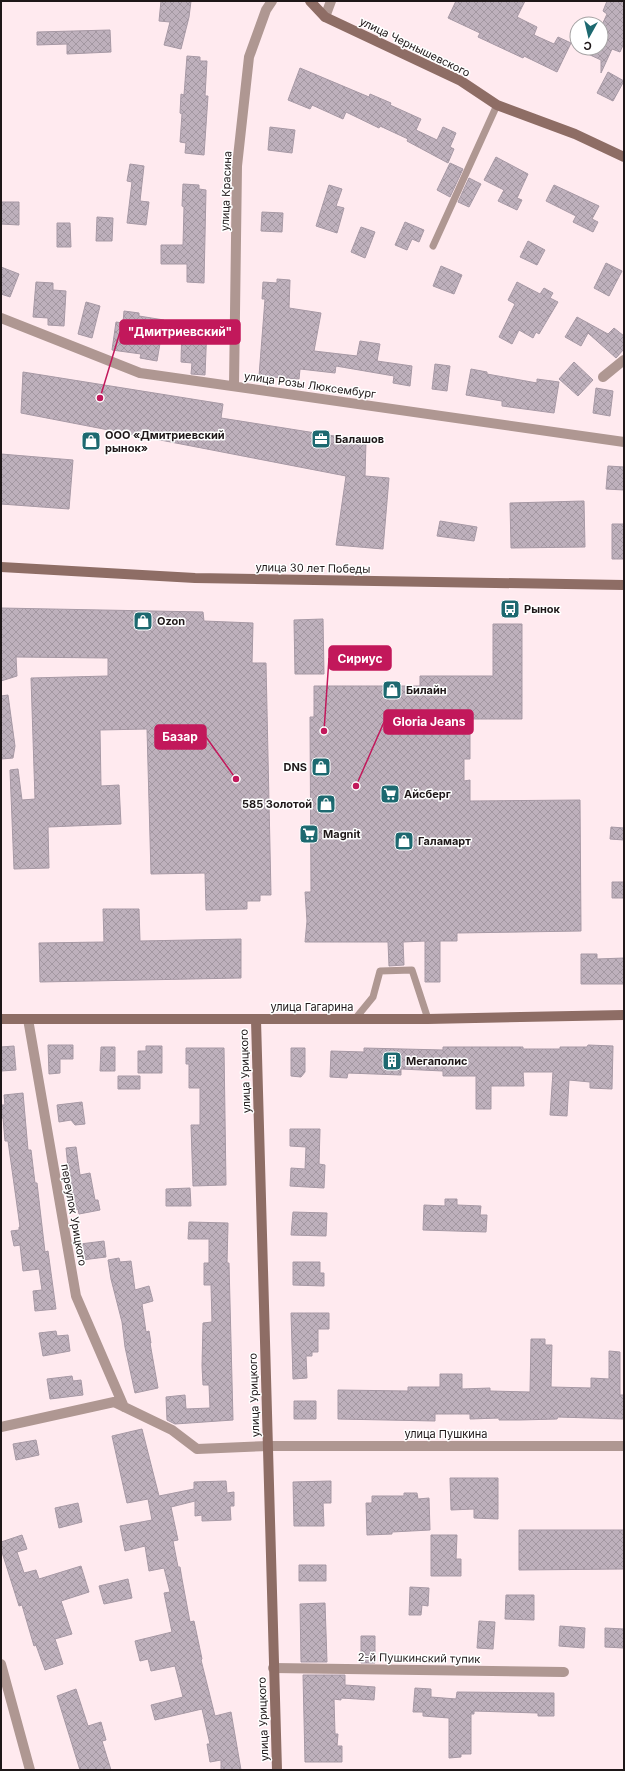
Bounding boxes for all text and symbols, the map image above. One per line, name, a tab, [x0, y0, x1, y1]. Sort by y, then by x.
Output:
street label: улица Чернышевского	[357, 14, 473, 80]
north arrow	[569, 16, 609, 56]
text: С	[583, 38, 593, 53]
street label: улица Красина	[218, 151, 234, 231]
callout: "Дмитриевский"	[120, 320, 240, 344]
text: "Дмитриевский"	[128, 324, 232, 339]
street label: улица Розы Люксембург	[243, 369, 377, 401]
place label: ООО «Дмитриевский рынок»	[105, 428, 225, 455]
office icon: Балашов	[310, 428, 332, 450]
shop icon: ООО «Дмитриевский рынок»	[80, 430, 102, 452]
place label: Балашов	[335, 432, 384, 446]
street label: улица 30 лет Победы	[255, 560, 371, 576]
bus stop icon: Рынок	[499, 598, 521, 620]
place label: Рынок	[524, 602, 561, 616]
shop icon: Ozon	[132, 610, 154, 632]
place label: Ozon	[157, 614, 185, 628]
callout: Сириус	[329, 646, 391, 670]
text: Сириус	[337, 651, 383, 666]
shop icon: Билайн	[381, 679, 403, 701]
place label: Билайн	[406, 683, 447, 697]
callout: Gloria Jeans	[384, 710, 473, 734]
text: Gloria Jeans	[392, 714, 466, 729]
callout: Базар	[155, 725, 206, 749]
text: Базар	[162, 729, 198, 744]
shop icon: DNS	[310, 756, 332, 778]
place label: DNS	[283, 760, 307, 774]
supermarket icon: Айсберг	[379, 783, 401, 805]
place label: Айсберг	[404, 787, 451, 801]
shop icon: 585 Золотой	[315, 793, 337, 815]
place label: 585 Золотой	[242, 797, 312, 811]
supermarket icon: Magnit	[298, 823, 320, 845]
place label: Magnit	[323, 827, 360, 841]
shop icon: Галамарт	[393, 830, 415, 852]
place label: Галамарт	[418, 834, 471, 848]
street label: улица Гагарина	[271, 1000, 353, 1014]
street label: улица Урицкого	[237, 1028, 253, 1113]
building icon: Мегаполис	[381, 1050, 403, 1072]
place label: Мегаполис	[406, 1054, 468, 1068]
street label: переулок Урицкого	[58, 1163, 90, 1267]
street label: улица Урицкого	[246, 1352, 262, 1437]
street label: улица Пушкина	[405, 1427, 487, 1441]
street label: 2-й Пушкинский тупик	[358, 1650, 480, 1666]
street label: улица Урицкого	[255, 1676, 271, 1761]

